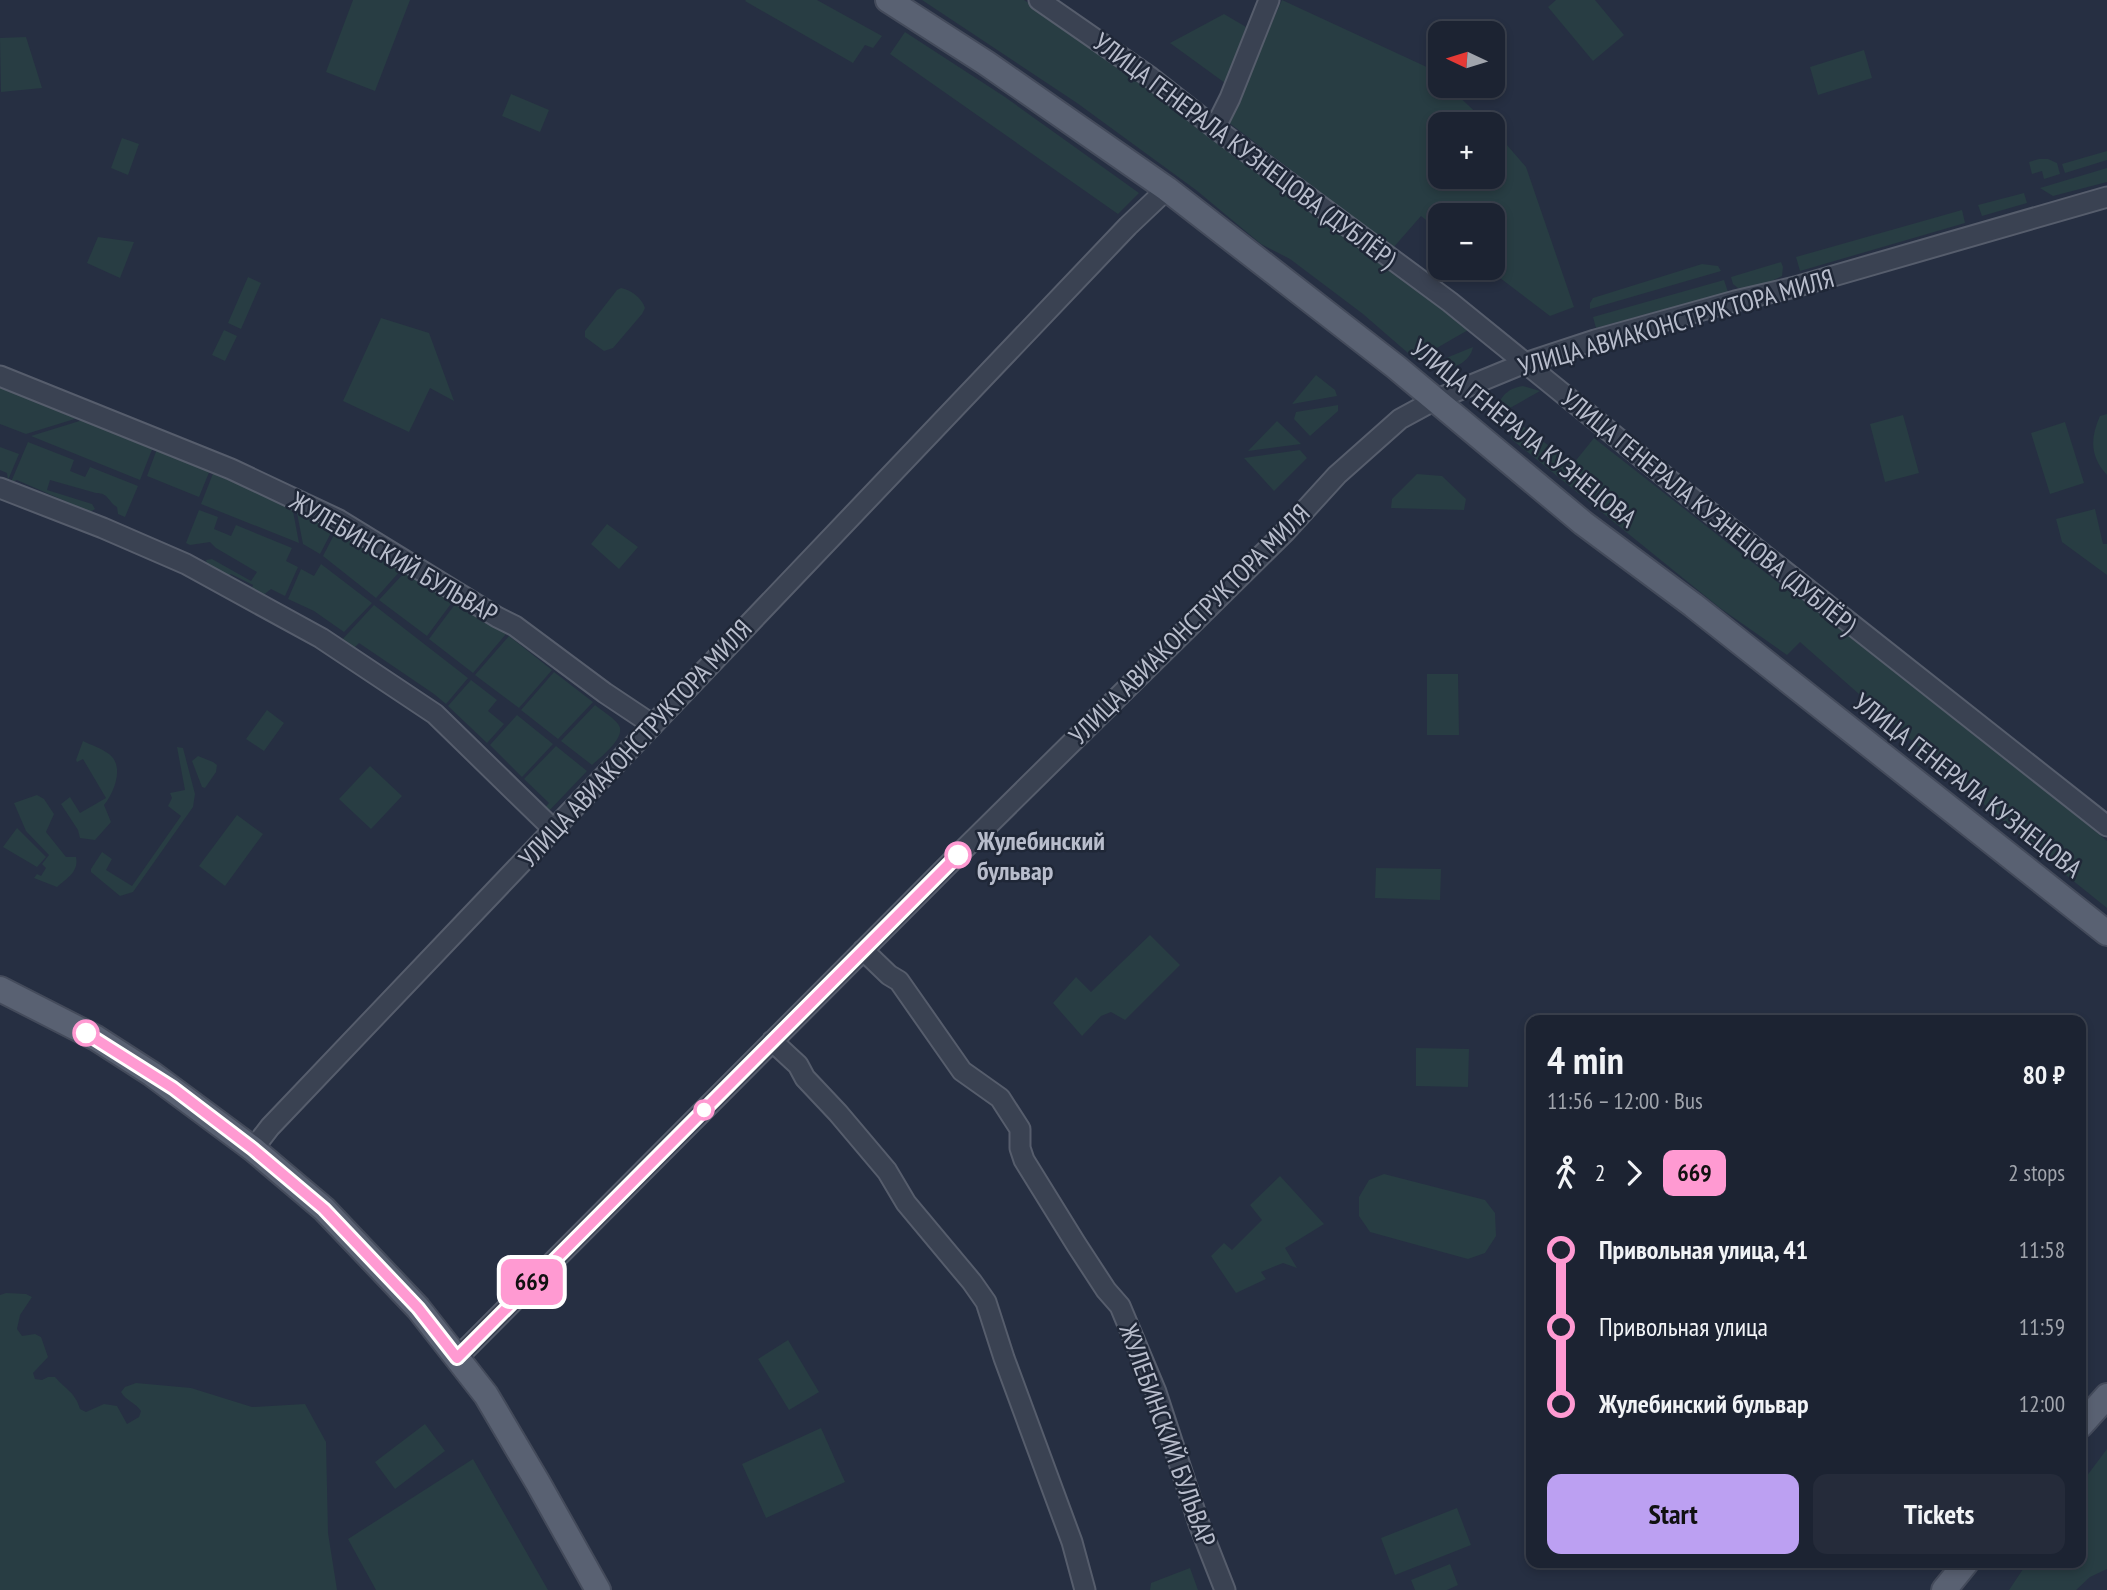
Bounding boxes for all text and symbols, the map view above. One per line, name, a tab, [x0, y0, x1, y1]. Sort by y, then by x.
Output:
north arrow	[1428, 21, 1505, 98]
map controls	[1428, 21, 1505, 280]
street label: УЛИЦА ГЕНЕРАЛА КУЗНЕЦОВА (ДУБЛЁР)	[1087, 25, 1403, 275]
button: +	[1428, 112, 1505, 189]
button: −	[1428, 203, 1505, 280]
street label: УЛИЦА АВИАКОНСТРУКТОРА МИЛЯ	[1514, 261, 1838, 383]
street label: УЛИЦА ГЕНЕРАЛА КУЗНЕЦОВА	[1404, 332, 1644, 535]
street label: УЛИЦА ГЕНЕРАЛА КУЗНЕЦОВА (ДУБЛЁР)	[1555, 382, 1863, 640]
street label: ЖУЛЕБИНСКИЙ БУЛЬВАР	[283, 484, 504, 630]
street label: УЛИЦА АВИАКОНСТРУКТОРА МИЛЯ	[1062, 497, 1316, 751]
street label: УЛИЦА АВИАКОНСТРУКТОРА МИЛЯ	[511, 612, 759, 874]
street label: УЛИЦА ГЕНЕРАЛА КУЗНЕЦОВА	[1847, 685, 2089, 885]
place label: Жулебинский бульвар	[976, 824, 1105, 887]
marker: Жулебинский бульвар	[945, 842, 971, 868]
unlabelled marker	[73, 1020, 99, 1046]
text: 4 min	[1547, 1035, 1624, 1084]
text: 80 ₽	[2022, 1058, 2065, 1091]
text: 11:56 – 12:00 · Bus	[1547, 1086, 1703, 1115]
unlabelled marker	[694, 1100, 714, 1120]
icon: walk	[1547, 1154, 1585, 1192]
icon: forward	[1615, 1154, 1653, 1192]
text: 669	[1677, 1157, 1712, 1188]
text: 2	[1595, 1158, 1605, 1187]
text: 2 stops	[2008, 1158, 2065, 1187]
text: Привольная улица, 41	[1599, 1233, 1808, 1266]
text: 11:58	[2019, 1235, 2065, 1264]
line badge: 669	[492, 1259, 572, 1305]
text: 669	[515, 1266, 549, 1297]
text: Привольная улица	[1599, 1310, 1768, 1343]
text: 11:59	[2019, 1312, 2065, 1341]
street label: ЖУЛЕБИНСКИЙ БУЛЬВАР	[1112, 1318, 1224, 1551]
text: Жулебинский бульвар	[1599, 1387, 1809, 1420]
text: 12:00	[2019, 1389, 2065, 1418]
button: Start	[1547, 1474, 1799, 1554]
button: Tickets	[1813, 1474, 2065, 1554]

